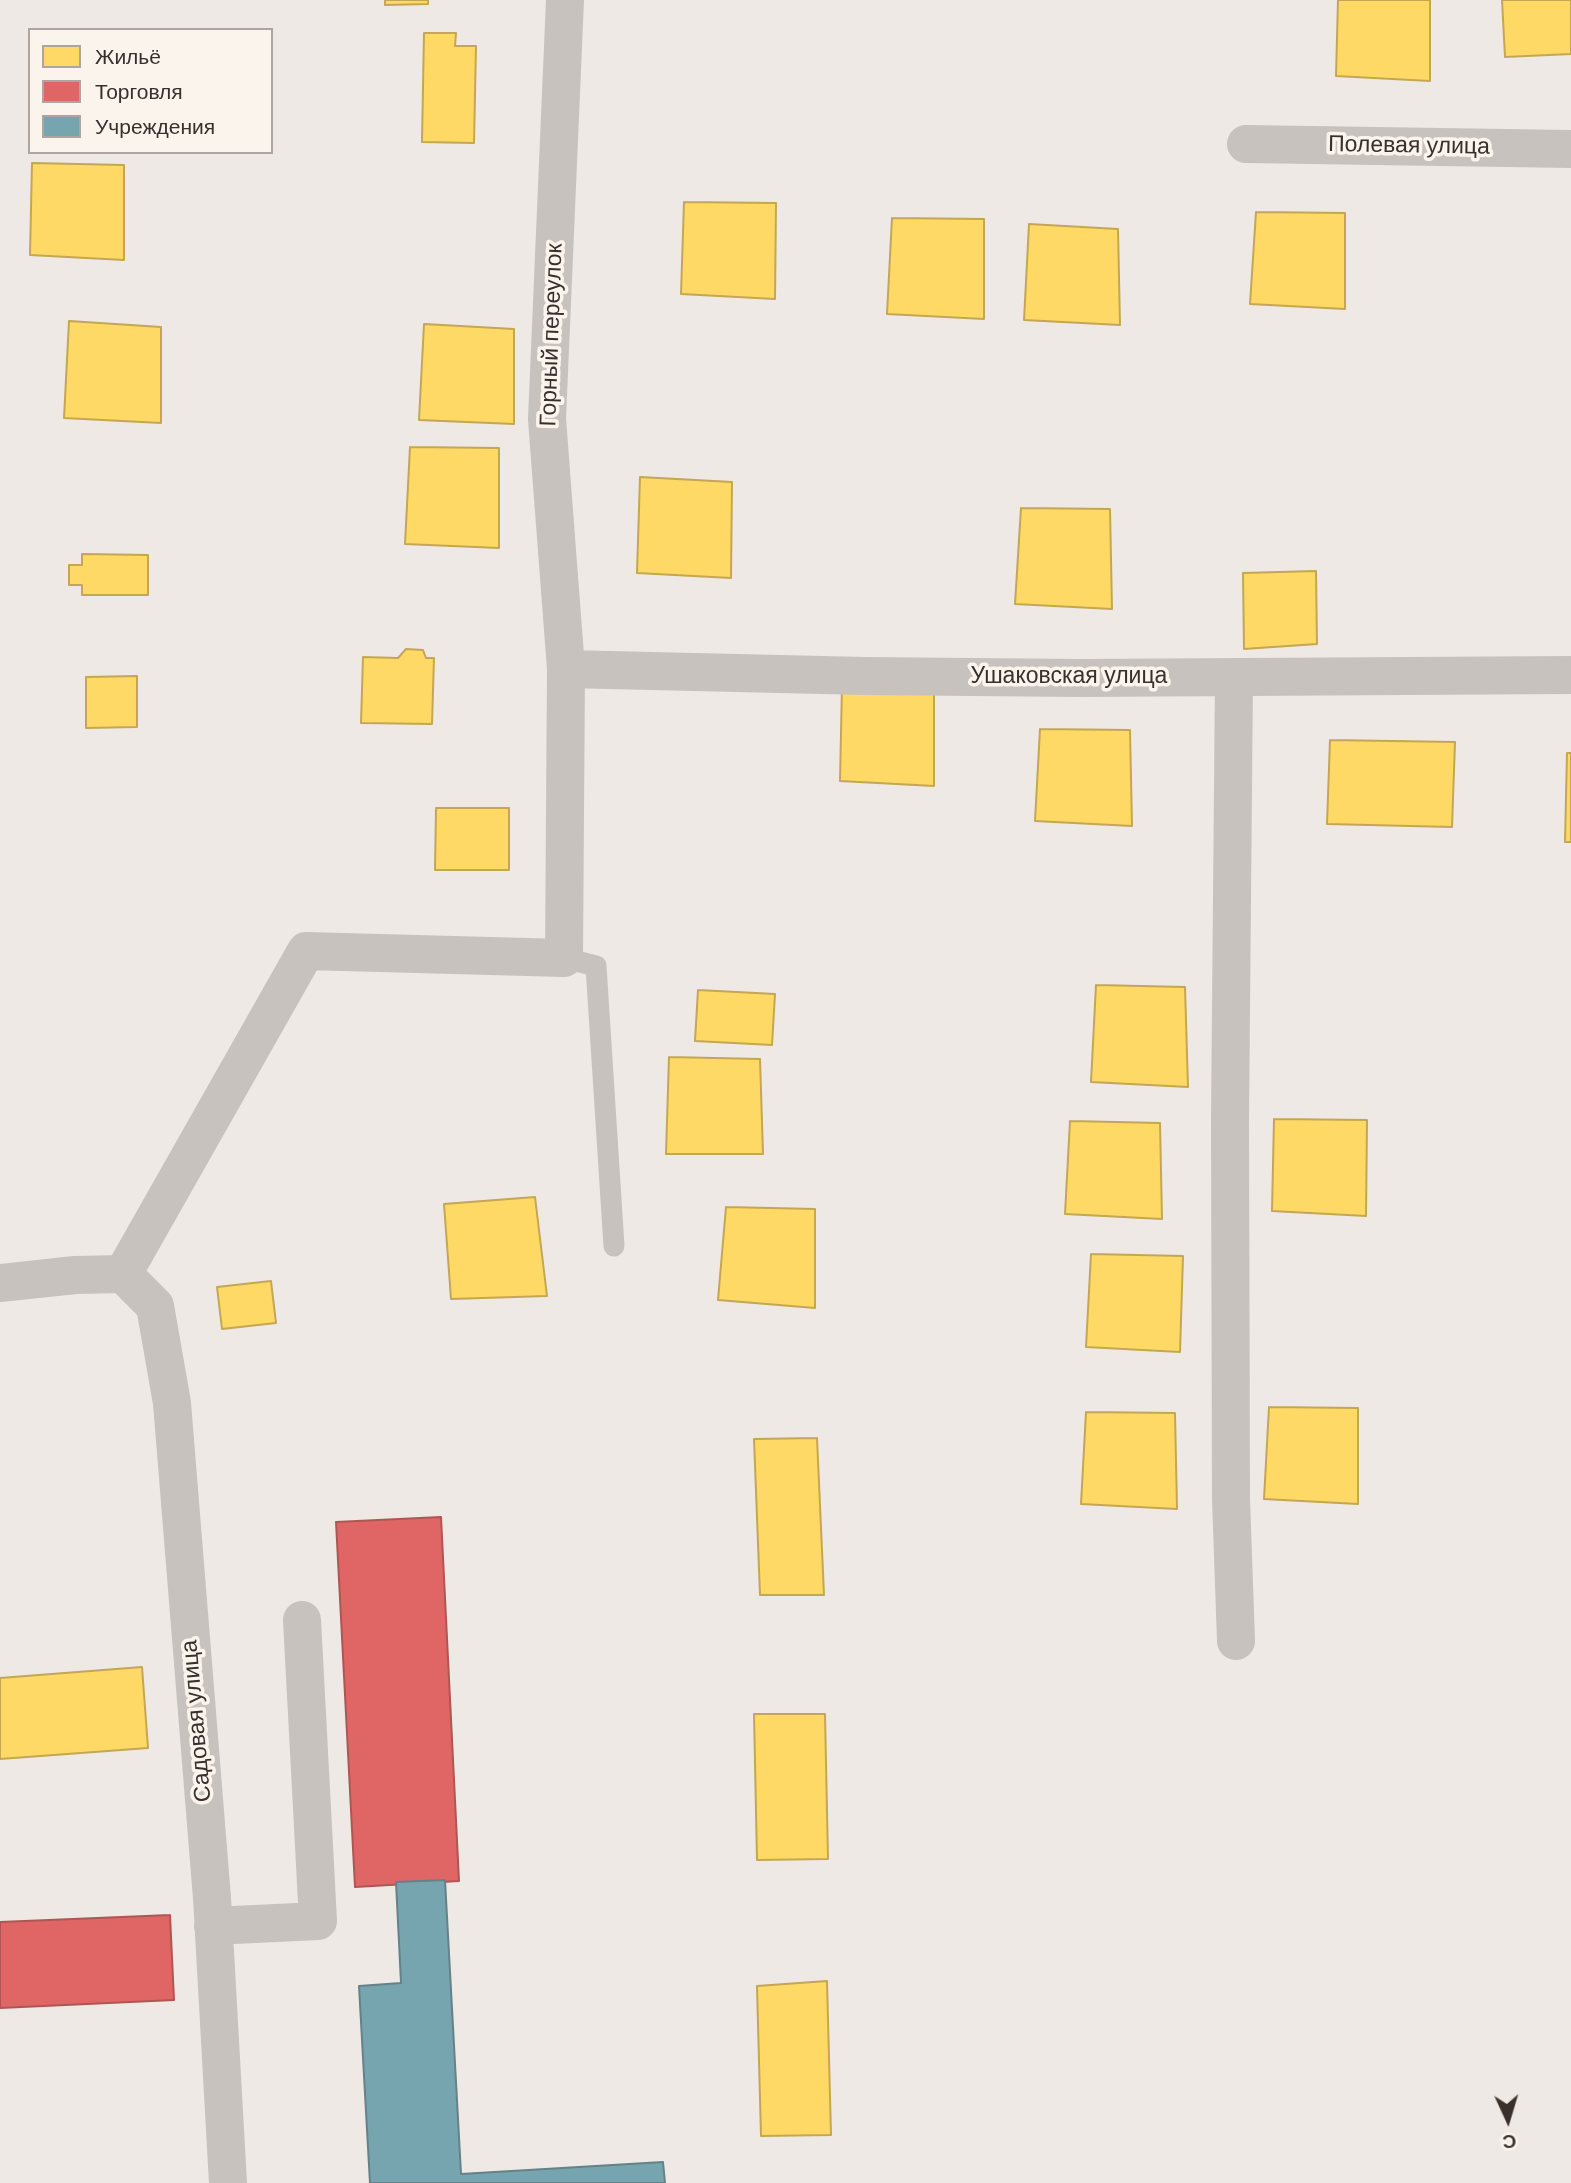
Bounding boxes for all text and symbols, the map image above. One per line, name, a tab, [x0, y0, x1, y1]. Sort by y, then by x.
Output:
legend	[28, 28, 273, 154]
text: Жильё	[95, 45, 161, 68]
text: Торговля	[95, 80, 183, 103]
text: Учреждения	[95, 115, 215, 138]
street label: Полевая улица	[1328, 131, 1490, 161]
street label: Горный переулок	[535, 243, 569, 427]
street label: Ушаковская улица	[971, 663, 1167, 691]
street label: Садовая улица	[176, 1639, 218, 1803]
north arrow	[1473, 2085, 1543, 2155]
text: С	[1502, 2130, 1517, 2152]

